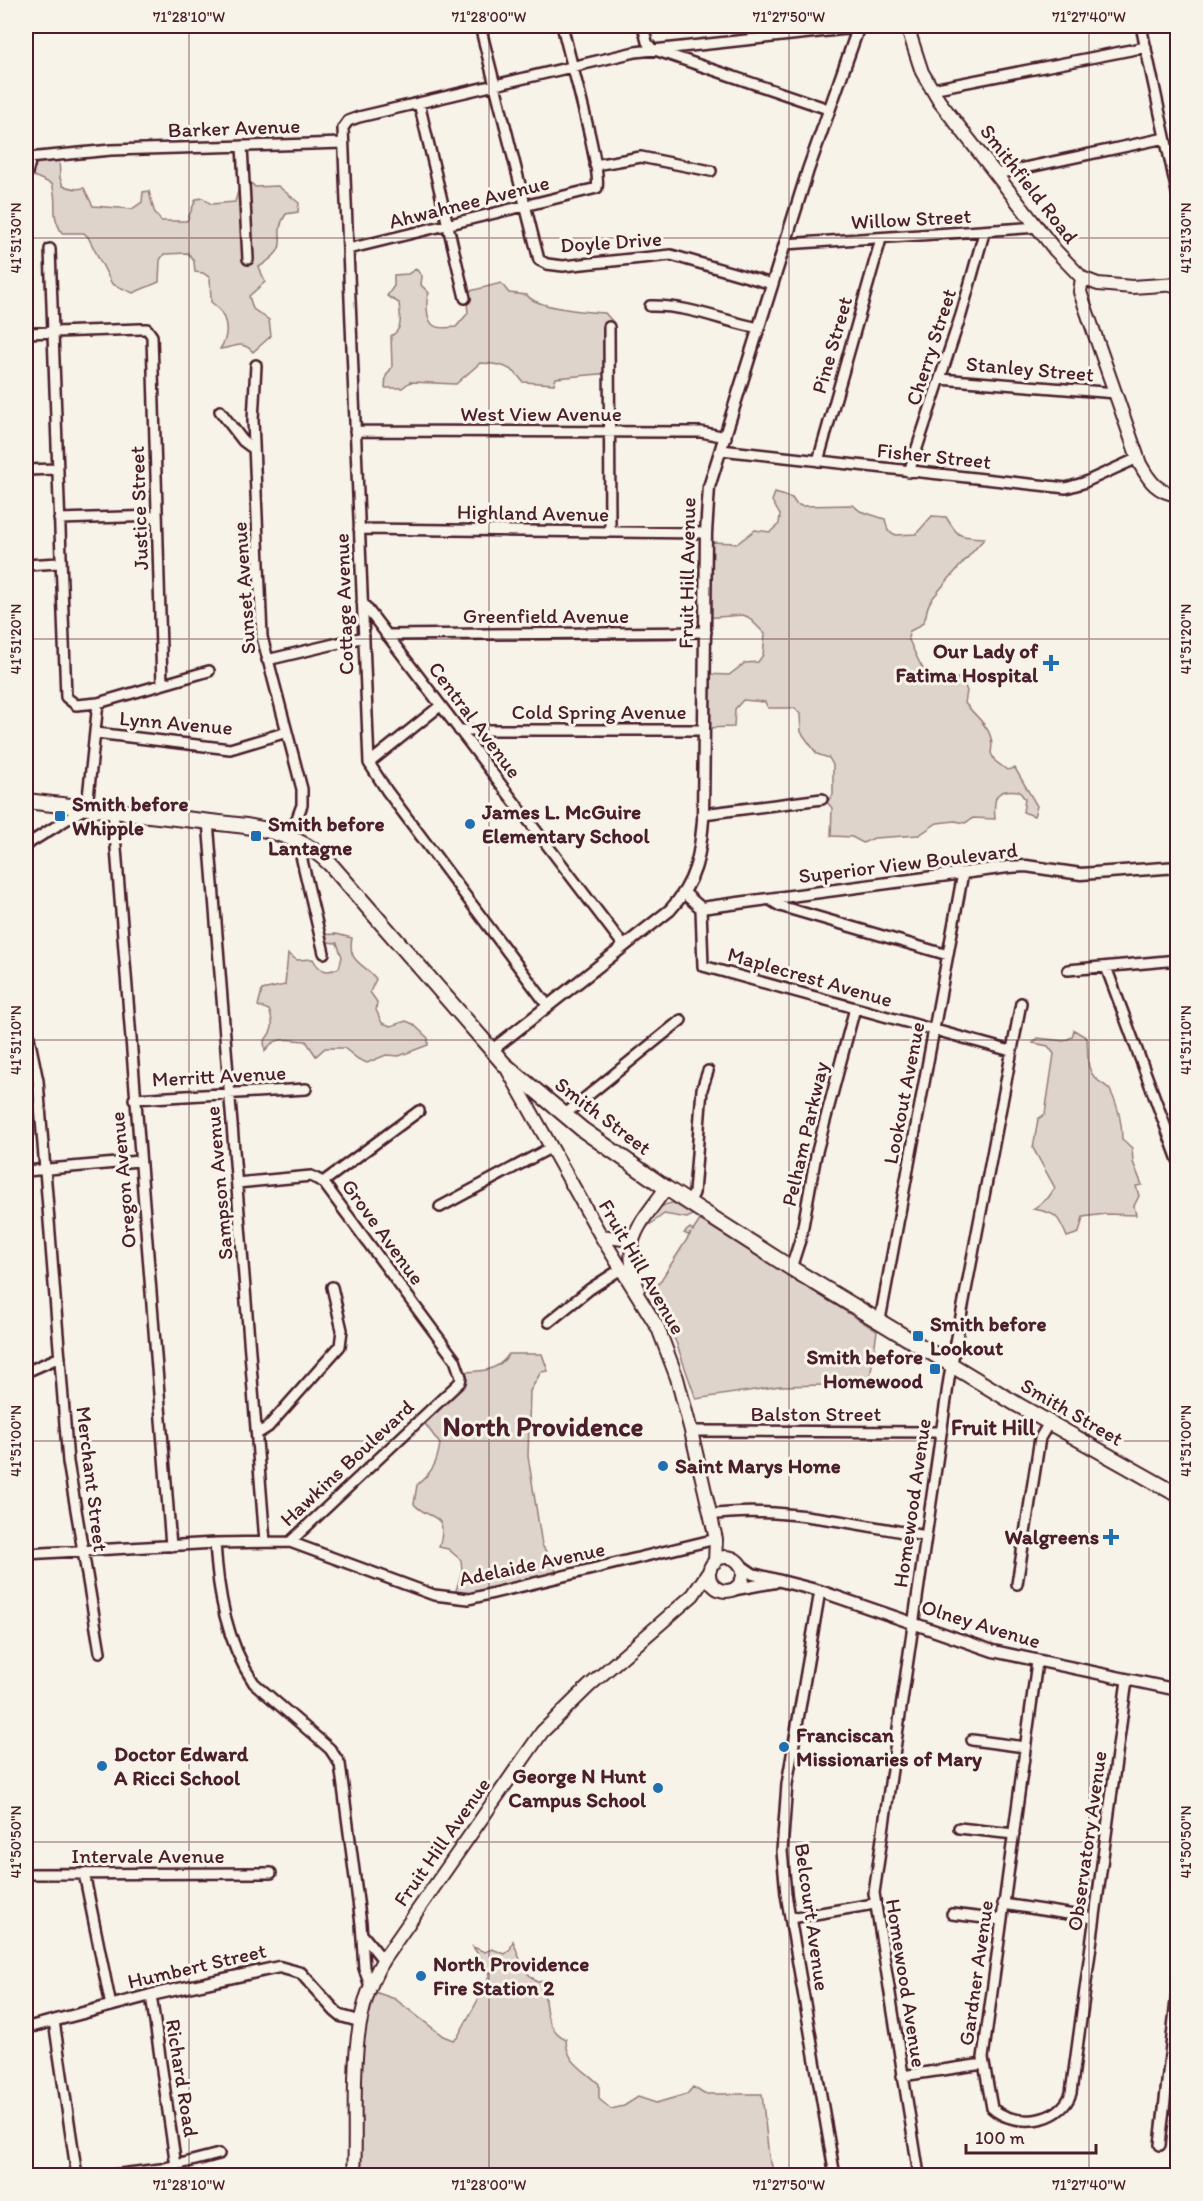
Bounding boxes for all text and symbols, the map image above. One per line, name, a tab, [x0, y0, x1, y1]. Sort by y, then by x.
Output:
text: 71°28'10"W	[153, 8, 225, 26]
text: 71°28'00"W	[452, 8, 526, 26]
text: 71°27'50"W	[753, 8, 825, 26]
text: 71°27'40"W	[1052, 8, 1126, 26]
street label: Barker Avenue	[167, 113, 301, 142]
street label: Smithfield Road	[975, 119, 1084, 249]
street label: Ahwahnee Avenue	[386, 169, 552, 234]
text: 41°51'30"N	[7, 202, 25, 274]
text: 41°51'30"N	[1177, 202, 1195, 274]
street label: Willow Street	[850, 203, 972, 234]
street label: Doyle Drive	[559, 225, 663, 258]
street label: Cherry Street	[900, 285, 961, 408]
street label: Pine Street	[806, 293, 857, 396]
street label: Stanley Street	[965, 350, 1095, 387]
street label: West View Avenue	[460, 401, 622, 426]
street label: Fisher Street	[876, 437, 993, 474]
street label: Justice Street	[124, 445, 153, 571]
street label: Fruit Hill Avenue	[673, 497, 700, 649]
street label: Highland Avenue	[457, 499, 609, 526]
street label: Sunset Avenue	[226, 521, 261, 655]
street label: Cottage Avenue	[329, 533, 358, 675]
street label: Greenfield Avenue	[463, 603, 629, 628]
text: 41°51'20"N	[7, 604, 25, 674]
text: 41°51'20"N	[1177, 604, 1195, 674]
place label: Our Lady of Fatima Hospital	[895, 638, 1039, 688]
marker: Our Lady of Fatima Hospital	[1042, 654, 1060, 672]
street label: Central Avenue	[423, 657, 527, 783]
street label: Cold Spring Avenue	[511, 699, 687, 724]
street label: Lynn Avenue	[118, 705, 234, 740]
place label: Smith before Whipple	[72, 791, 188, 841]
place label: James L. McGuire Elementary School	[481, 799, 651, 849]
marker: Smith before Whipple	[53, 809, 67, 823]
place label: Smith before Lantagne	[268, 811, 384, 861]
marker: James L. McGuire Elementary School	[463, 817, 477, 831]
marker: Smith before Lantagne	[249, 829, 263, 843]
street label: Superior View Boulevard	[797, 837, 1019, 888]
street label: Maplecrest Avenue	[725, 941, 895, 1012]
text: 41°51'10"N	[7, 1005, 25, 1075]
text: 41°51'10"N	[1177, 1005, 1195, 1075]
street label: Lookout Avenue	[877, 1020, 930, 1166]
street label: Merritt Avenue	[151, 1059, 287, 1092]
street label: Pelham Parkway	[776, 1059, 833, 1209]
street label: Smith Street	[550, 1071, 656, 1160]
street label: Sampson Avenue	[199, 1105, 238, 1261]
street label: Oregon Avenue	[104, 1111, 141, 1250]
street label: Grove Avenue	[337, 1174, 430, 1290]
street label: Fruit Hill Avenue	[594, 1195, 691, 1339]
place label: Smith before Lookout	[930, 1311, 1046, 1360]
marker: Smith before Lookout	[911, 1329, 925, 1343]
place label: Smith before Homewood	[807, 1344, 924, 1393]
marker: Smith before Homewood	[928, 1362, 942, 1376]
street label: Smith Street	[1017, 1372, 1128, 1451]
street label: Hawkins Boulevard	[275, 1394, 419, 1531]
street label: Balston Street	[751, 1401, 882, 1426]
text: 41°51'00"N	[7, 1405, 25, 1477]
street label: Merchant Street	[71, 1405, 114, 1553]
text: 41°51'00"N	[1177, 1405, 1195, 1477]
district label: North Providence	[443, 1410, 644, 1443]
district label: Fruit Hill	[951, 1414, 1036, 1441]
street label: Homewood Avenue	[887, 1417, 936, 1589]
place label: Saint Marys Home	[675, 1453, 841, 1479]
marker: Saint Marys Home	[656, 1459, 670, 1473]
place label: Walgreens	[1005, 1524, 1099, 1550]
marker: Walgreens	[1104, 1530, 1118, 1544]
street label: Adelaide Avenue	[457, 1536, 607, 1591]
street label: Olney Avenue	[919, 1594, 1044, 1653]
place label: Franciscan Missionaries of Mary	[796, 1722, 982, 1772]
marker: Franciscan Missionaries of Mary	[777, 1740, 791, 1754]
place label: Doctor Edward A Ricci School	[113, 1741, 249, 1790]
street label: Observatory Avenue	[1061, 1749, 1112, 1933]
marker: Doctor Edward A Ricci School	[95, 1759, 109, 1773]
place label: George N Hunt Campus School	[508, 1763, 647, 1813]
street label: Fruit Hill Avenue	[388, 1772, 495, 1911]
marker: George N Hunt Campus School	[651, 1781, 665, 1795]
text: 41°50'50"N	[7, 1805, 25, 1879]
text: 41°50'50"N	[1177, 1805, 1195, 1879]
street label: Belcourt Avenue	[790, 1841, 835, 1992]
street label: Intervale Avenue	[71, 1843, 225, 1868]
street label: Homewood Avenue	[881, 1897, 932, 2069]
street label: Gardner Avenue	[953, 1899, 998, 2047]
street label: Humbert Street	[125, 1937, 269, 1994]
place label: North Providence Fire Station 2	[433, 1951, 589, 2000]
marker: North Providence Fire Station 2	[414, 1969, 428, 1983]
street label: Richard Road	[161, 2017, 204, 2139]
scale bar	[966, 2117, 1096, 2155]
text: 100 m	[975, 2127, 1025, 2149]
text: 71°28'10"W	[153, 2176, 225, 2194]
text: 71°28'00"W	[452, 2176, 526, 2194]
text: 71°27'50"W	[753, 2176, 825, 2194]
text: 71°27'40"W	[1052, 2176, 1126, 2194]

